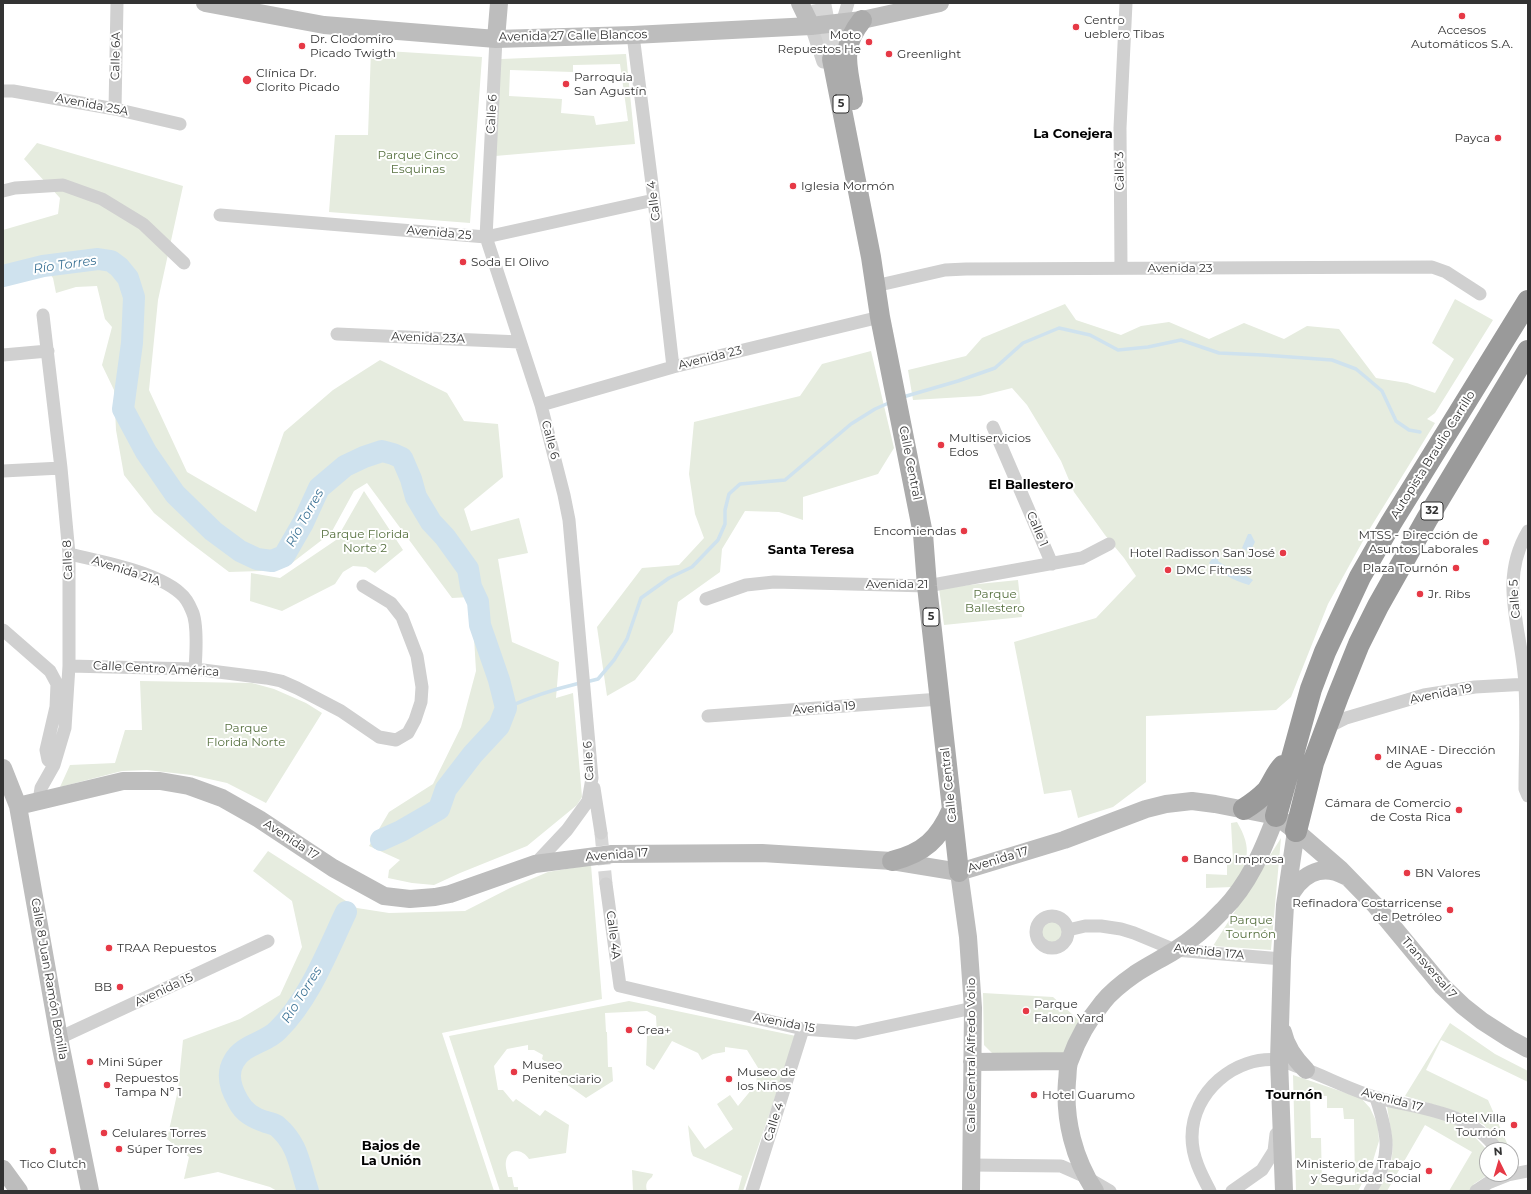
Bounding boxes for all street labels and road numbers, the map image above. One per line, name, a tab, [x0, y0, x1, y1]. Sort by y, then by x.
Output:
street label: Avenida 27 Calle Blancos	[499, 28, 647, 44]
street label: Calle 6A	[108, 32, 124, 80]
street label: Avenida 25A	[54, 91, 130, 119]
street label: Calle 6	[484, 94, 500, 134]
road number: 5	[833, 95, 849, 113]
street label: Calle 3	[1112, 151, 1128, 191]
street label: Calle 4	[644, 180, 664, 222]
street label: Avenida 25	[406, 223, 472, 243]
street label: Avenida 23	[1147, 261, 1213, 275]
street label: Avenida 23A	[391, 330, 465, 346]
street label: Avenida 23	[677, 343, 743, 373]
street label: Autopista Braulio Carrillo	[1388, 388, 1478, 522]
street label: Calle 6	[538, 419, 562, 461]
street label: Calle Central	[896, 425, 924, 501]
road number: 32	[1421, 502, 1443, 520]
street label: Calle 1	[1023, 509, 1051, 549]
street label: Calle 8	[60, 540, 76, 580]
street label: Avenida 21A	[90, 553, 162, 589]
street label: Avenida 21	[866, 577, 928, 591]
street label: Calle 5	[1506, 579, 1524, 619]
road number: 5	[923, 608, 939, 626]
street label: Calle Centro América	[92, 658, 220, 680]
street label: Avenida 19	[1409, 681, 1473, 707]
street label: Avenida 19	[792, 699, 856, 717]
street label: Calle 6	[581, 741, 597, 781]
street label: Calle Central	[938, 747, 960, 823]
street label: Avenida 17	[261, 817, 321, 863]
street label: Avenida 17	[966, 844, 1030, 876]
street label: Avenida 17	[585, 846, 649, 864]
street label: Calle 8 Juan Ramón Bonilla	[28, 897, 70, 1061]
street label: Calle 4A	[603, 910, 623, 960]
street label: Transversal 7	[1398, 934, 1460, 1002]
street label: Avenida 17A	[1173, 941, 1245, 963]
street label: Avenida 15	[133, 970, 195, 1010]
street label: Calle Central Alfredo Volio	[964, 978, 978, 1132]
street label: Avenida 15	[752, 1010, 816, 1036]
street label: Avenida 17	[1360, 1085, 1424, 1115]
street label: Calle 4	[761, 1101, 787, 1143]

